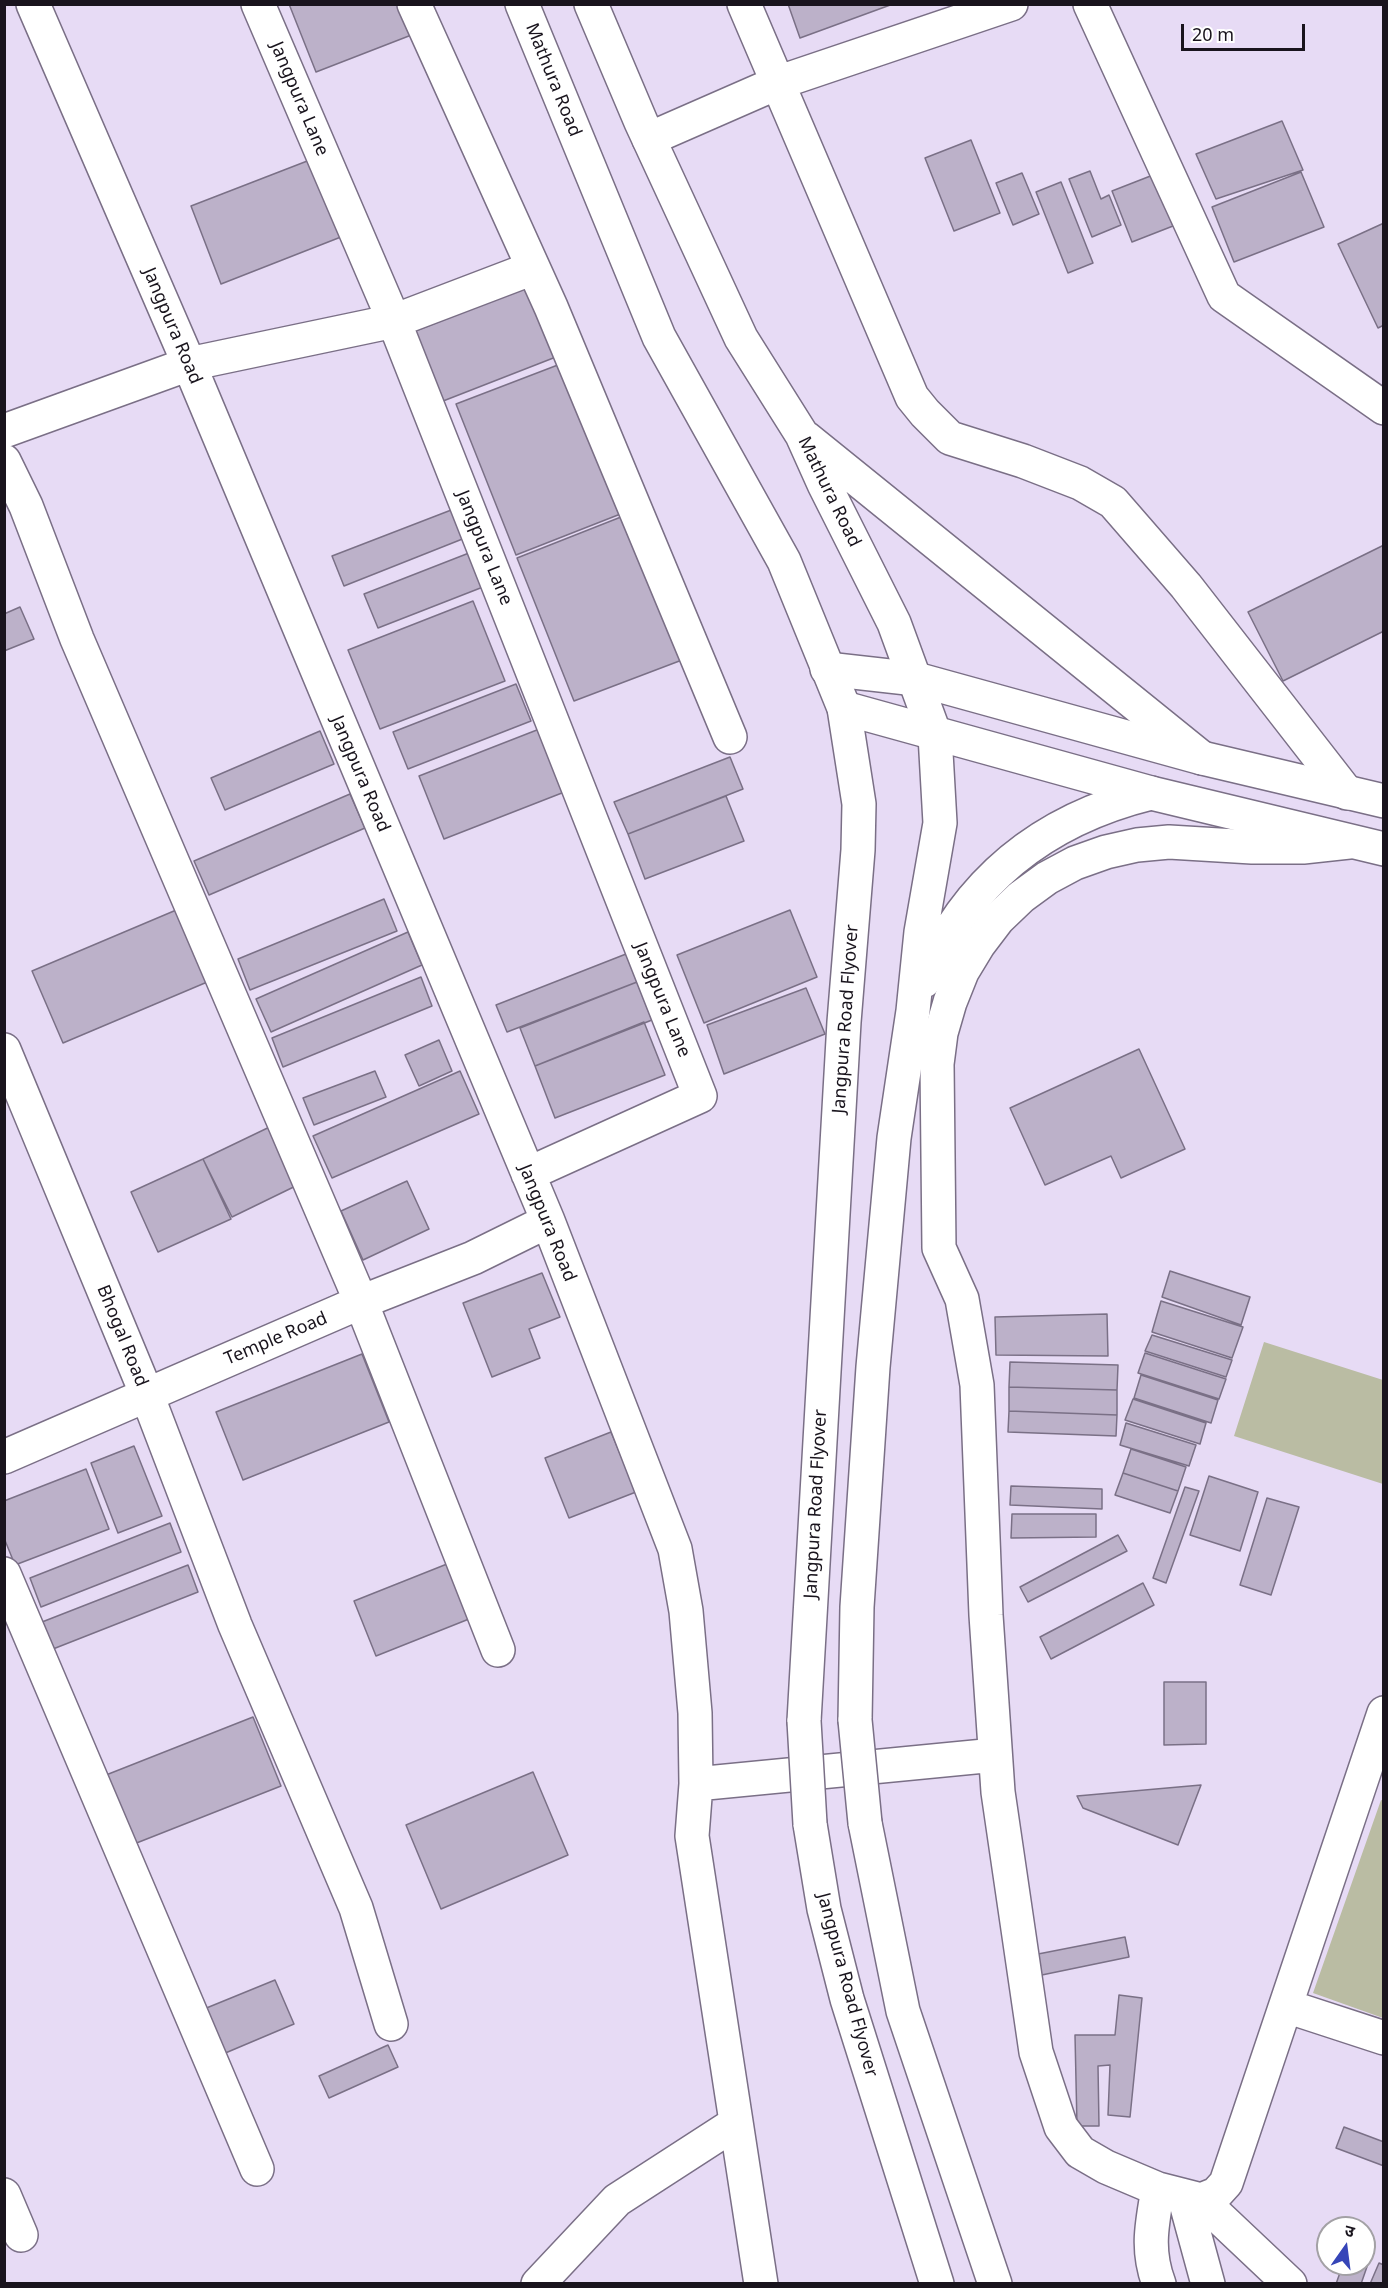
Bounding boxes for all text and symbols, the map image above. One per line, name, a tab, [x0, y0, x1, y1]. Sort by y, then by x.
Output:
scale bar	[1184, 12, 1308, 50]
street label: Mathura Road	[520, 20, 586, 140]
text: 20 m	[1192, 22, 1234, 46]
street label: Jangpura Lane	[265, 39, 333, 159]
street label: Jangpura Road	[138, 264, 206, 388]
street label: Mathura Road	[793, 433, 865, 551]
street label: Jangpura Lane	[451, 487, 517, 609]
street label: Jangpura Road	[326, 712, 394, 836]
street label: Jangpura Road Flyover	[829, 924, 863, 1114]
street label: Jangpura Lane	[629, 939, 695, 1061]
street label: Jangpura Road	[514, 1161, 580, 1285]
street label: Bhogal Road	[92, 1282, 152, 1390]
street label: Temple Road	[221, 1308, 331, 1370]
street label: Jangpura Road Flyover	[800, 1409, 832, 1599]
street label: Jangpura Road Flyover	[812, 1891, 882, 2079]
north arrow	[1316, 2216, 1376, 2276]
text: उ	[1343, 2219, 1357, 2242]

